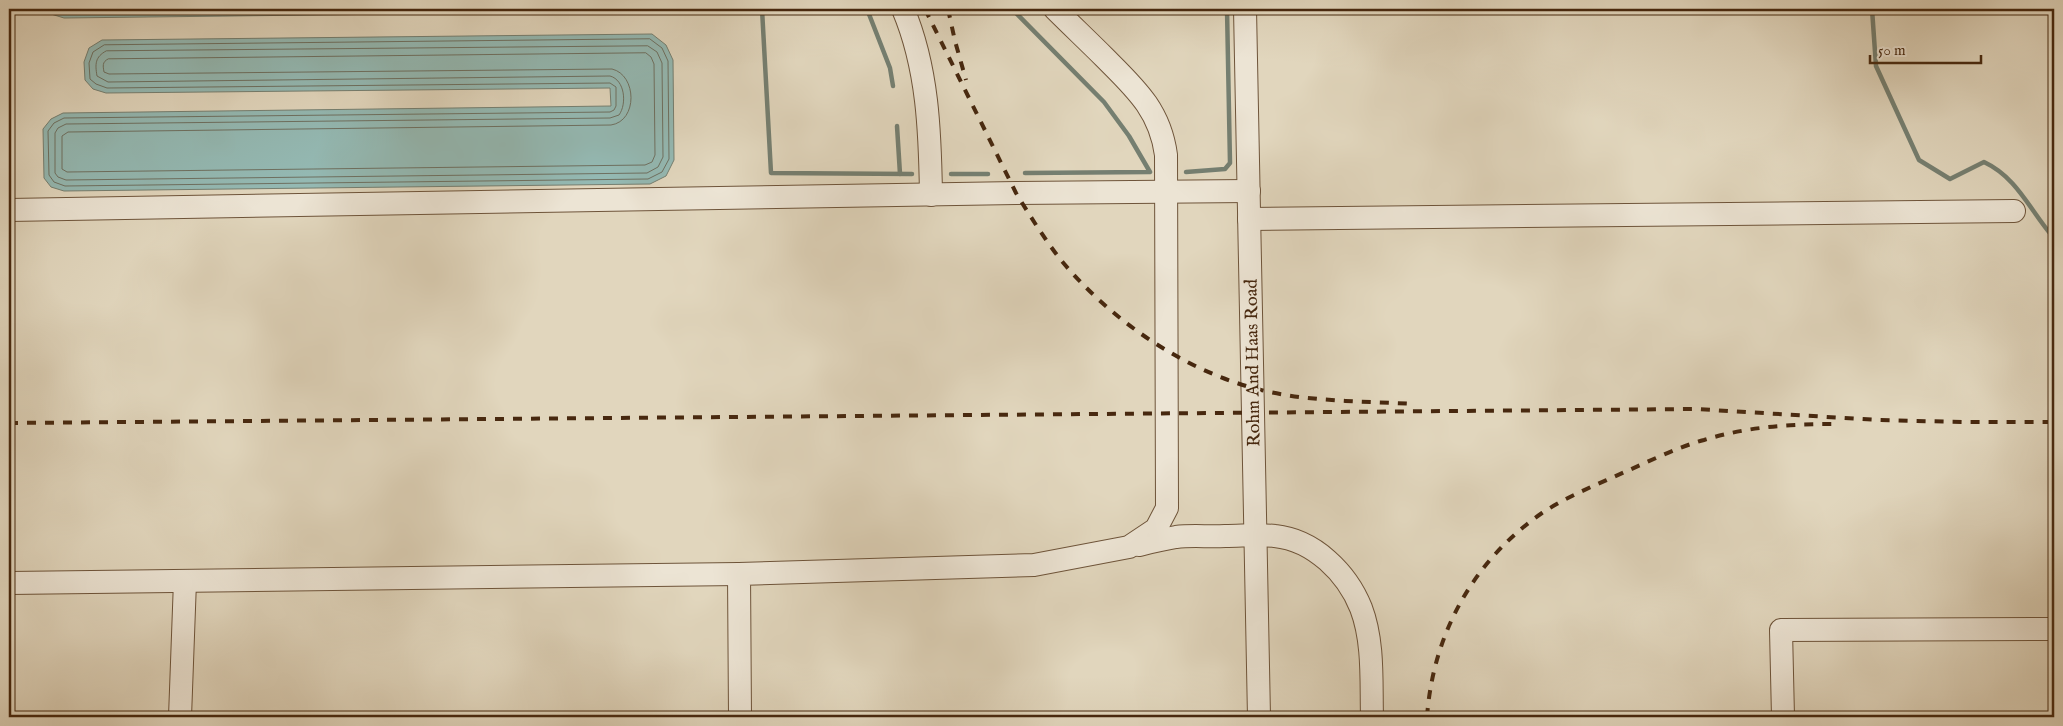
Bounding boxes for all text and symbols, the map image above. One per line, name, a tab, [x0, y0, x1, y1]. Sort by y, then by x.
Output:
scale bar	[1870, 32, 1982, 64]
text: 50 m	[1878, 41, 1906, 60]
street label: Rohm And Haas Road	[1241, 278, 1266, 447]

